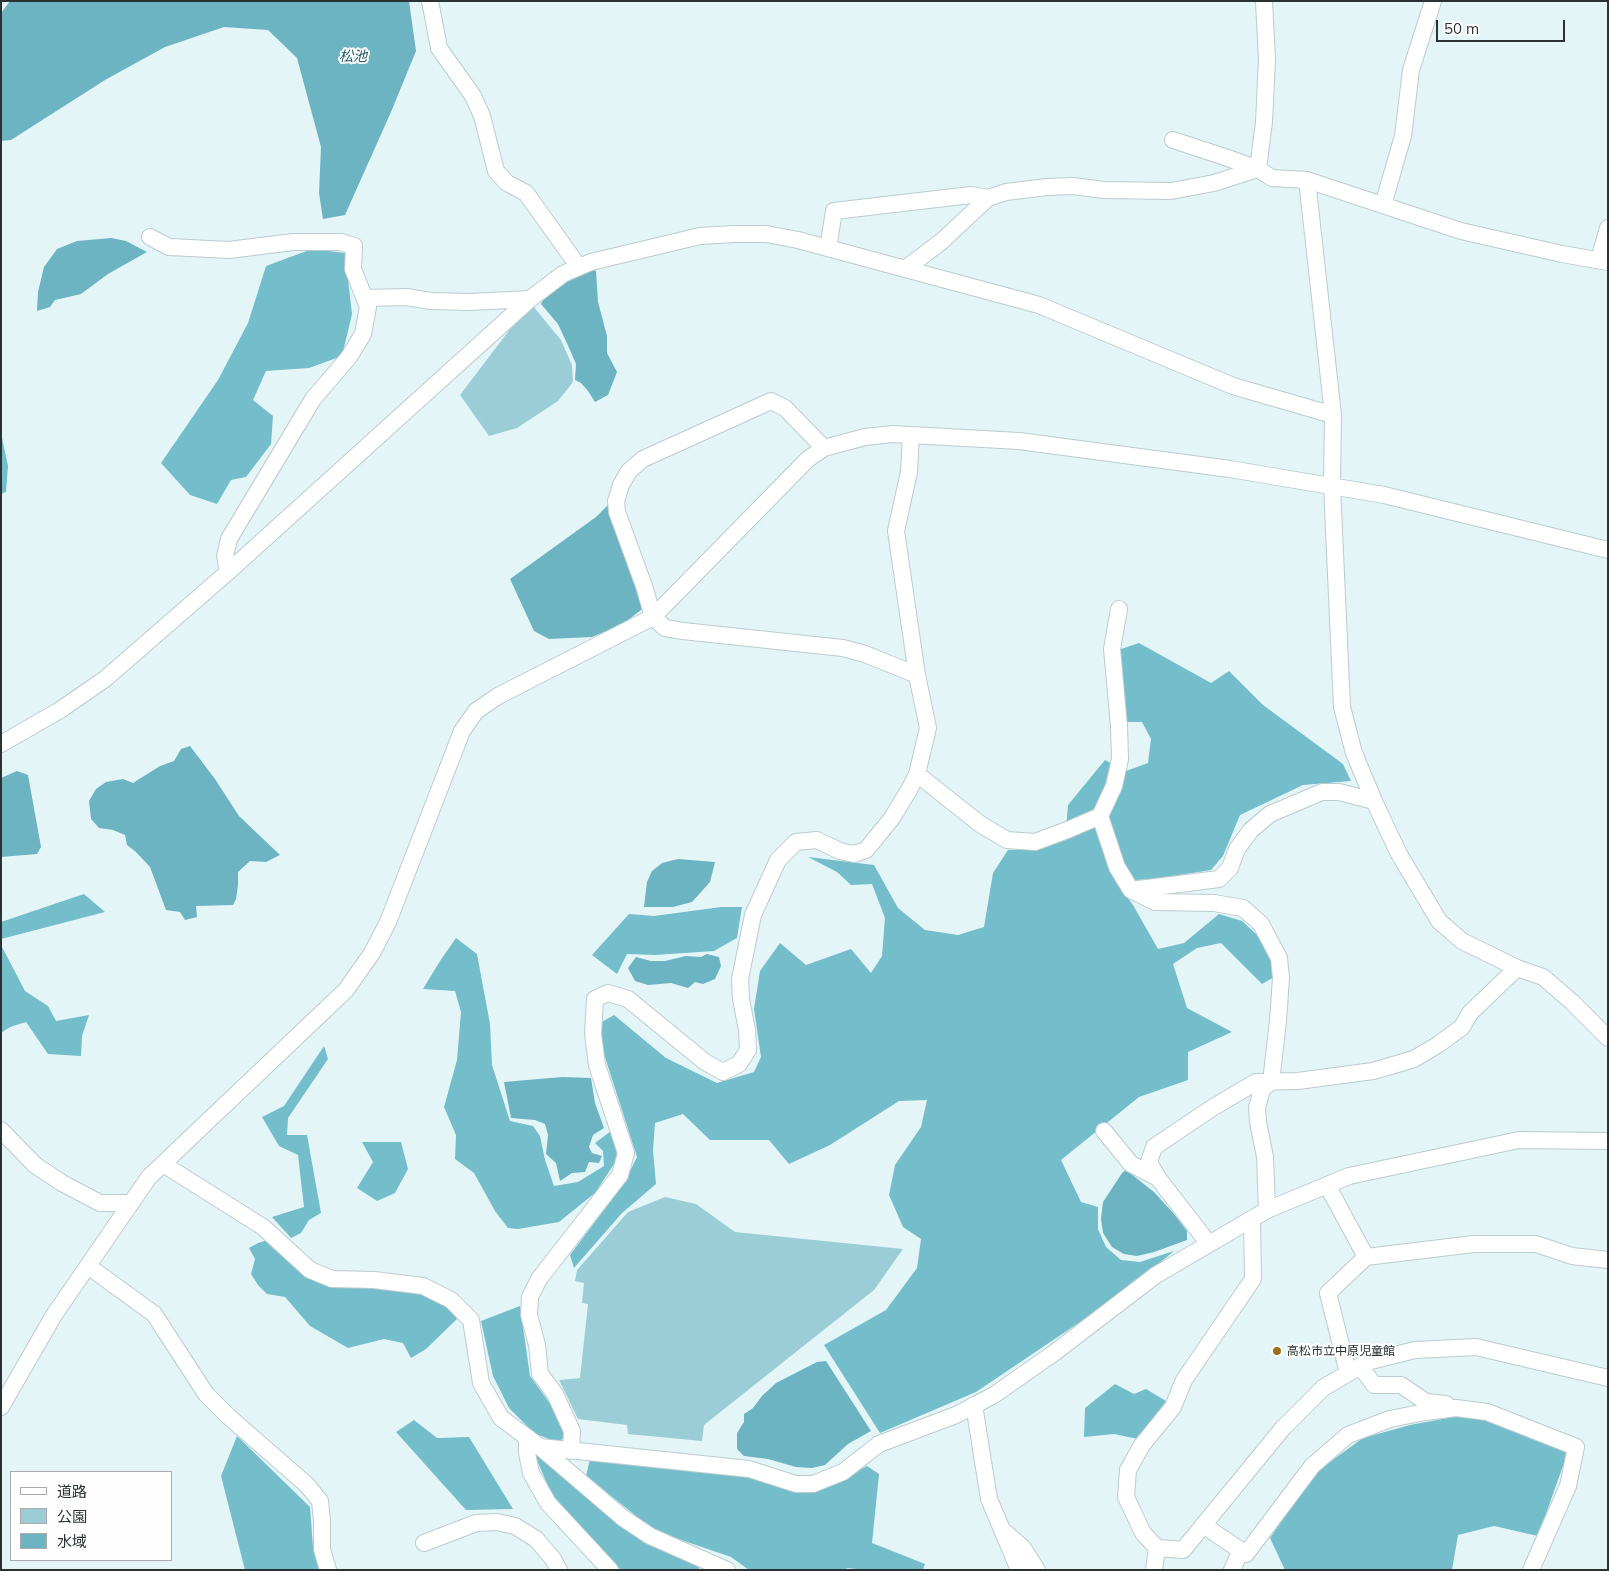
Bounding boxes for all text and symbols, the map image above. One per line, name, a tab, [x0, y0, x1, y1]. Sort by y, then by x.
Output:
scale bar	[1439, 10, 1568, 42]
text: 50 m	[1444, 19, 1479, 38]
water label: 松池	[339, 49, 367, 65]
place label: 高松市立中原児童館	[1287, 1344, 1395, 1358]
marker: 高松市立中原児童館	[1271, 1345, 1283, 1357]
legend	[10, 1471, 172, 1561]
text: 道路	[57, 1482, 87, 1501]
text: 公園	[57, 1507, 87, 1526]
text: 水域	[57, 1532, 87, 1551]

